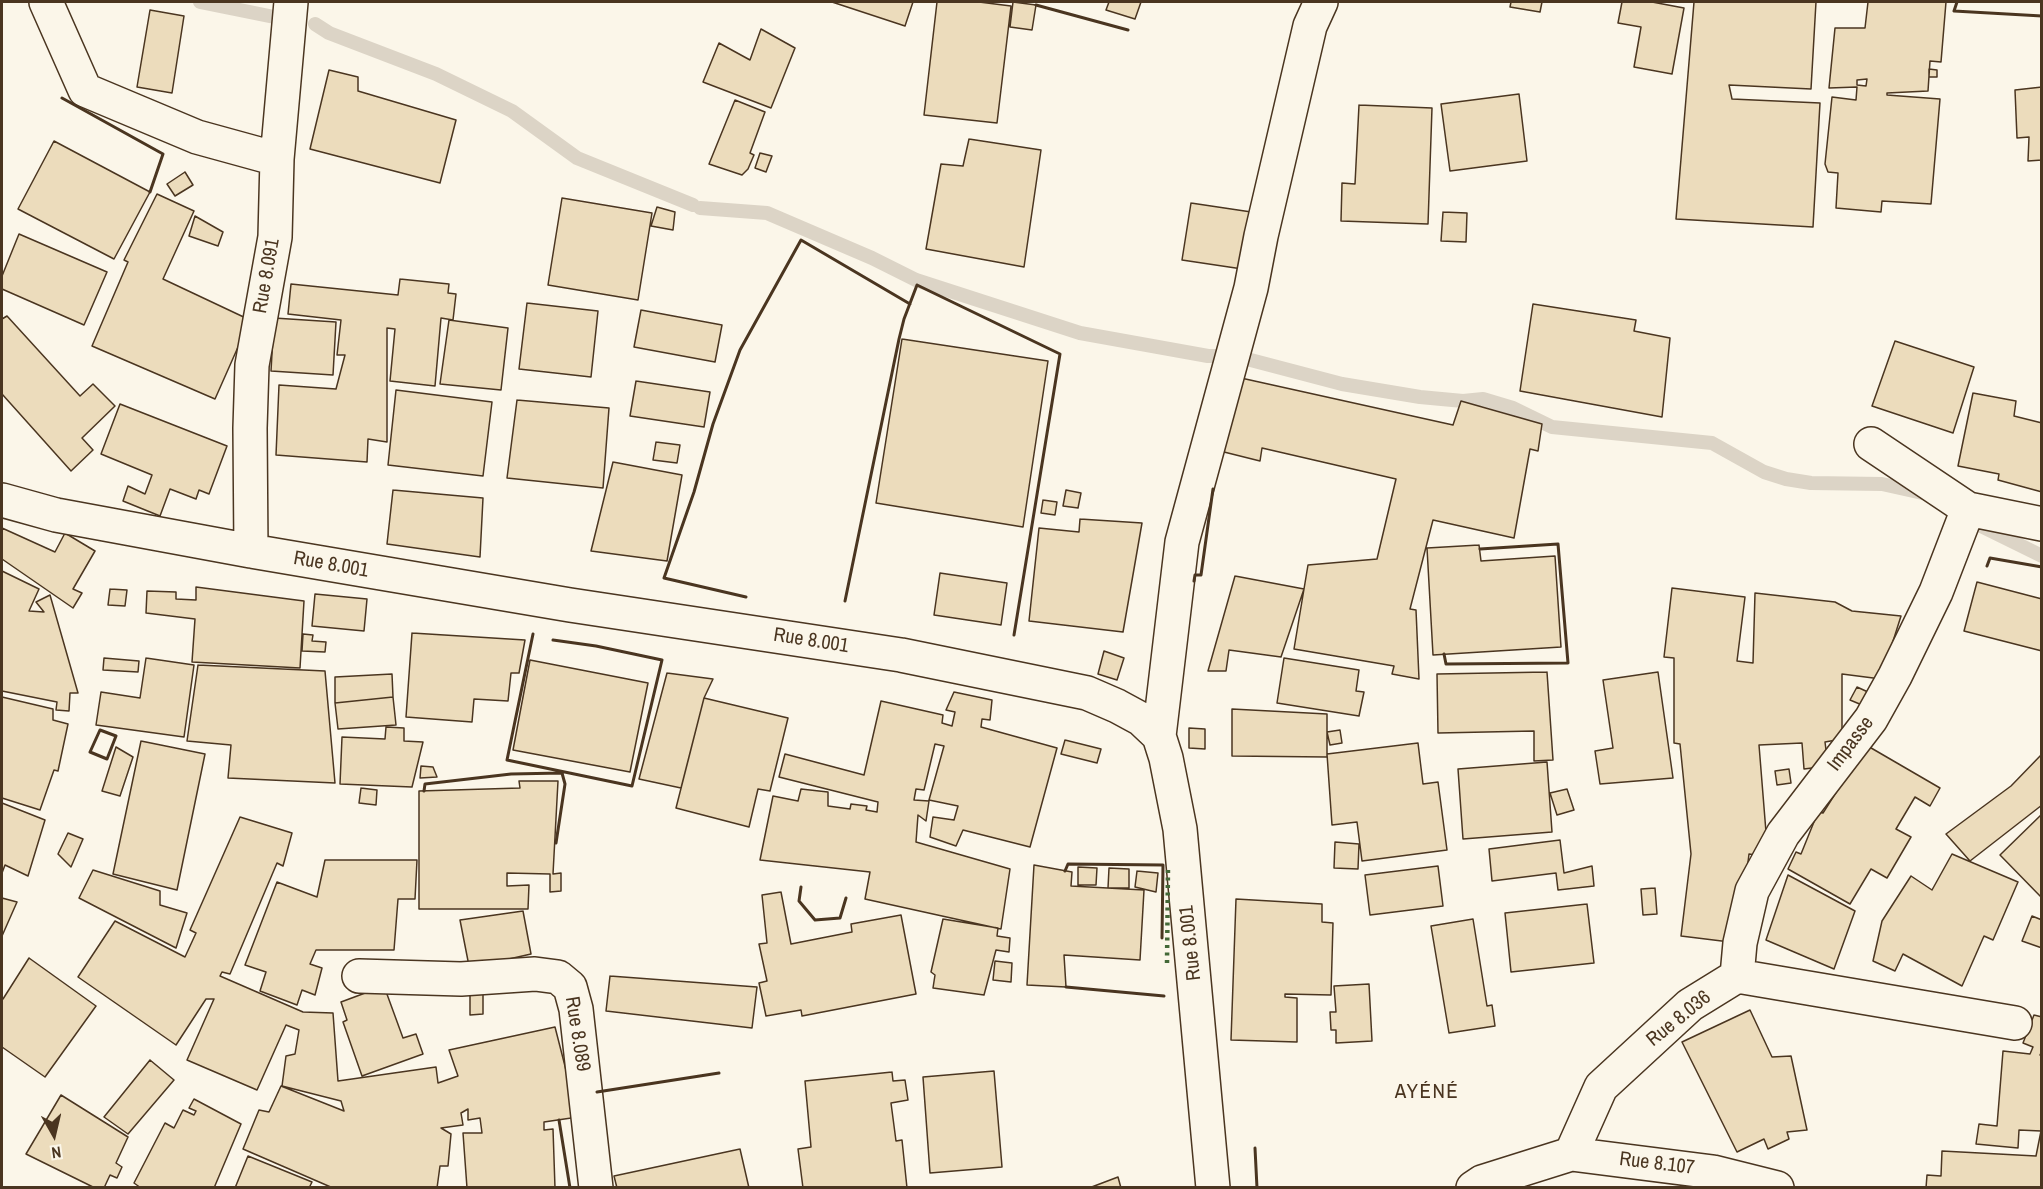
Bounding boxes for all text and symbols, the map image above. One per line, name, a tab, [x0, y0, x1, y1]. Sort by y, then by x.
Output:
street label: Rue 8.091	[249, 237, 285, 315]
street label: Rue 8.001	[292, 547, 370, 583]
street label: Rue 8.001	[772, 623, 850, 659]
street label: Impasse	[1823, 712, 1879, 776]
street label: Rue 8.001	[1175, 904, 1207, 982]
street label: Rue 8.036	[1642, 986, 1716, 1052]
street label: Rue 8.089	[559, 995, 595, 1073]
district label: AYÉNÉ	[1395, 1079, 1459, 1105]
north arrow	[24, 1105, 84, 1165]
text: N	[50, 1141, 63, 1164]
street label: Rue 8.107	[1618, 1147, 1696, 1181]

